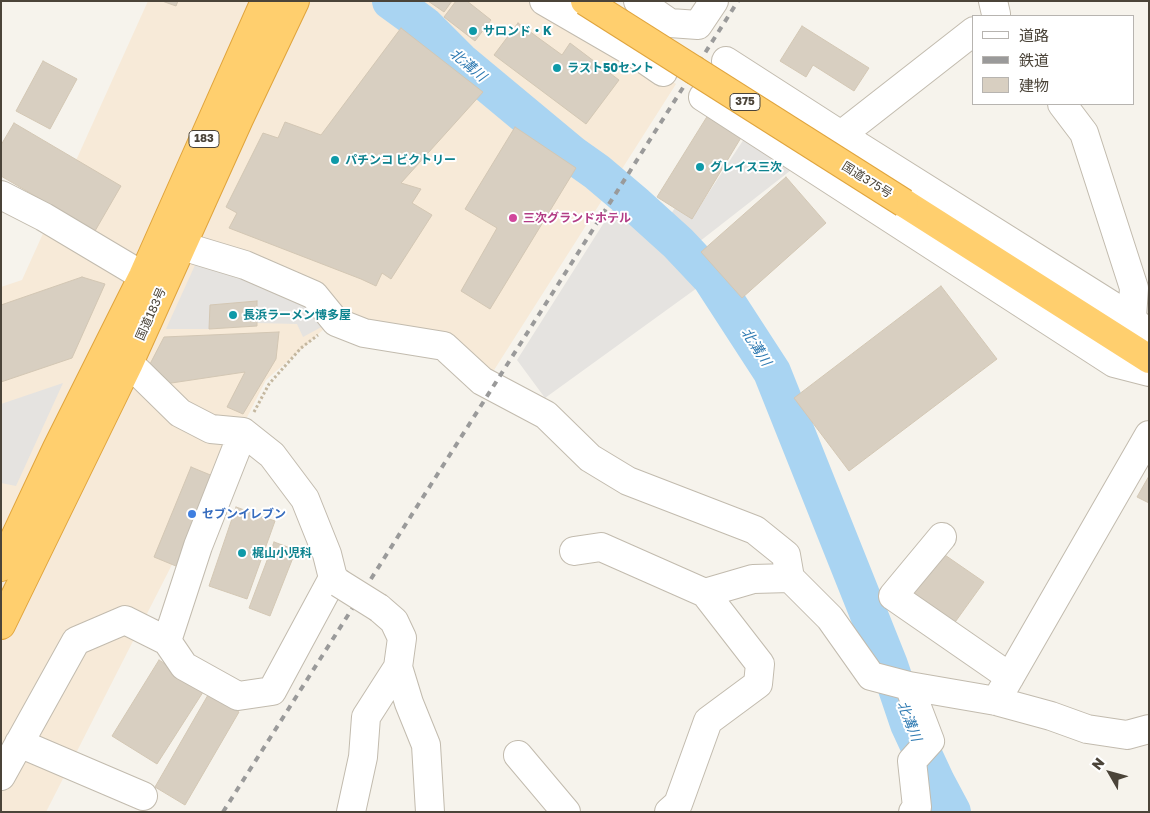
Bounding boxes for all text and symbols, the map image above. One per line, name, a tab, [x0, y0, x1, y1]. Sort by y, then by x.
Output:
legend	[972, 15, 1135, 105]
place label: サロンド・K	[483, 24, 552, 38]
marker: サロンド・K	[467, 25, 479, 37]
text: 道路	[1019, 26, 1049, 44]
water label: 北溝川	[447, 45, 489, 85]
text: 鉄道	[1019, 51, 1049, 69]
place label: ラスト50セント	[567, 61, 654, 75]
marker: ラスト50セント	[551, 62, 563, 74]
text: 建物	[1019, 76, 1049, 94]
road number: 375	[730, 94, 760, 110]
road number: 183	[189, 130, 219, 148]
place label: パチンコ ビクトリー	[345, 153, 456, 167]
marker: パチンコ ビクトリー	[329, 154, 341, 166]
street label: 国道375号	[839, 159, 895, 201]
place label: グレイス三次	[710, 160, 782, 174]
marker: グレイス三次	[694, 161, 706, 173]
place label: 三次グランドホテル	[523, 211, 631, 225]
marker: 三次グランドホテル	[507, 212, 519, 224]
street label: 国道183号	[133, 285, 169, 343]
place label: 長浜ラーメン博多屋	[243, 308, 351, 322]
marker: 長浜ラーメン博多屋	[227, 309, 239, 321]
water label: 北溝川	[738, 325, 774, 369]
place label: セブンイレブン	[202, 507, 286, 521]
marker: セブンイレブン	[186, 508, 198, 520]
place label: 梶山小児科	[252, 546, 312, 560]
marker: 梶山小児科	[236, 547, 248, 559]
water label: 北溝川	[893, 698, 925, 744]
north arrow	[1085, 748, 1135, 798]
text: N	[1088, 754, 1108, 773]

